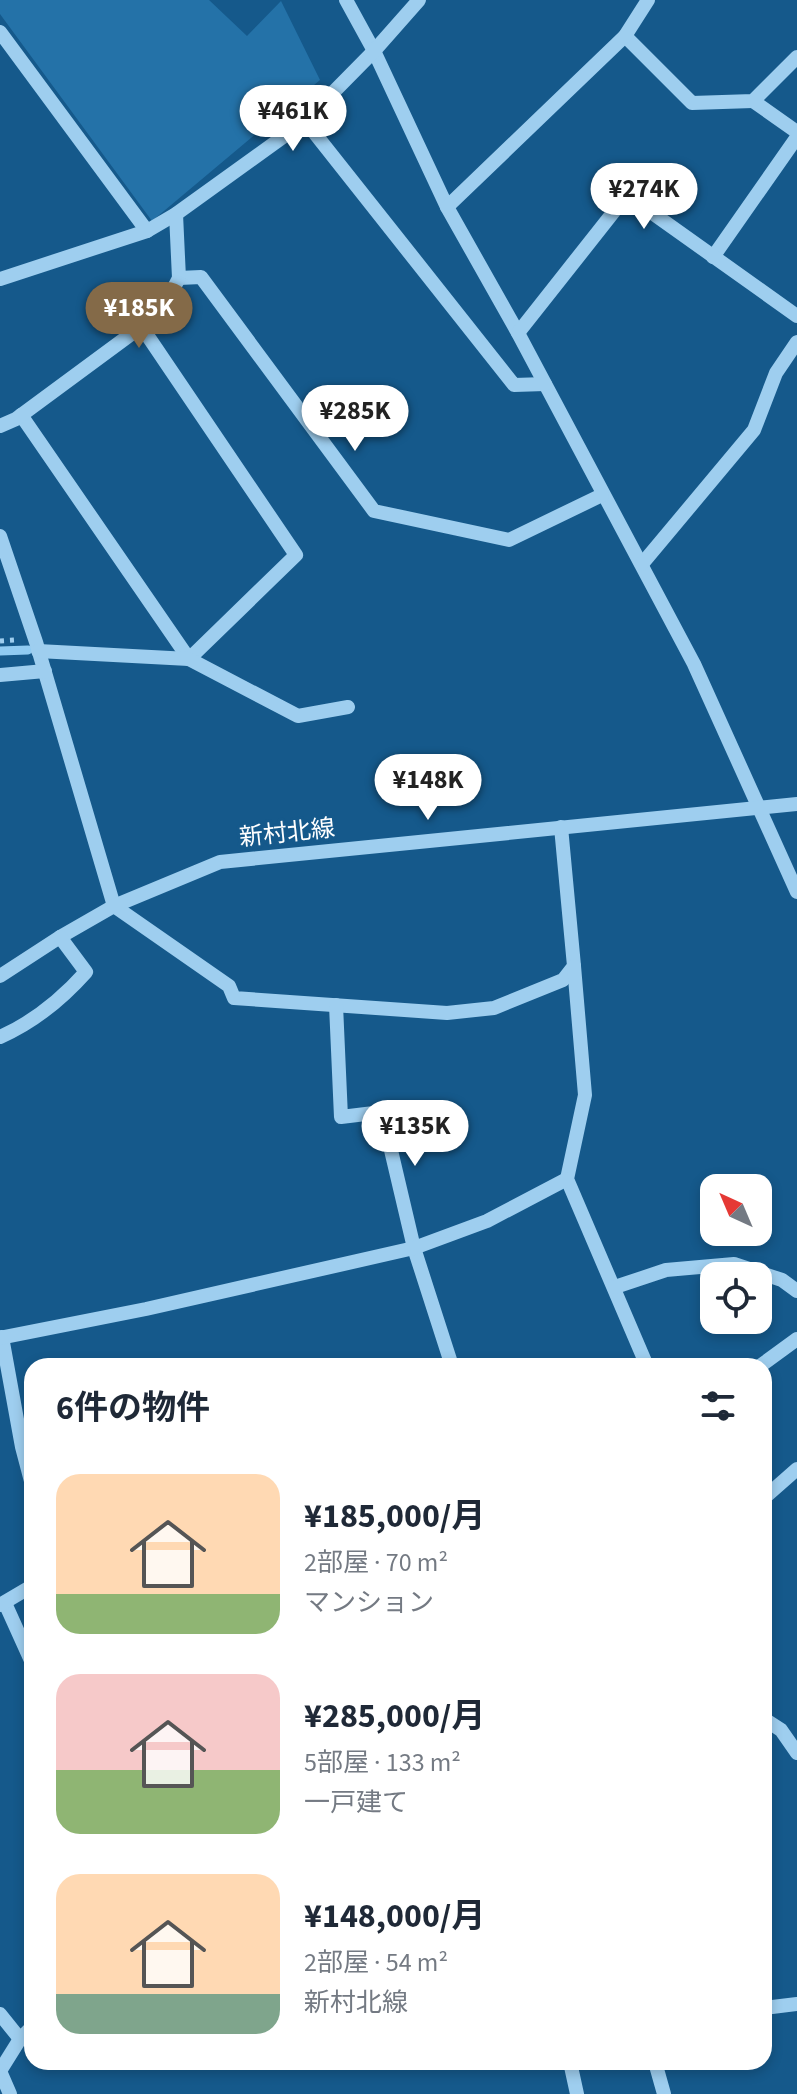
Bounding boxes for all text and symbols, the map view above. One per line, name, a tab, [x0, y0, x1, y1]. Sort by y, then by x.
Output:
pin: ¥461K	[237, 85, 349, 153]
text: ¥461K	[258, 92, 328, 129]
pin: ¥274K	[588, 163, 700, 231]
text: ¥274K	[609, 170, 679, 207]
pin: ¥185K	[83, 282, 195, 350]
text: ¥185K	[104, 289, 174, 326]
pin: ¥285K	[299, 385, 411, 453]
text: ¥285K	[320, 392, 390, 429]
pin: ¥148K	[372, 754, 484, 822]
text: ¥148K	[393, 761, 463, 798]
street label: 新村北線	[237, 811, 337, 855]
pin: ¥135K	[359, 1100, 471, 1168]
text: ¥135K	[380, 1107, 450, 1144]
north arrow	[700, 1174, 772, 1246]
map controls	[700, 1174, 772, 1334]
button: locate	[700, 1262, 772, 1334]
text: 6件の物件	[56, 1384, 210, 1433]
icon: filters	[696, 1384, 740, 1428]
text: ¥185,000/月	[304, 1492, 485, 1541]
icon: home	[120, 1506, 216, 1602]
text: 2部屋 · 70 m²	[304, 1544, 448, 1581]
text: マンション	[304, 1584, 434, 1621]
text: ¥285,000/月	[304, 1692, 485, 1741]
icon: home	[120, 1706, 216, 1802]
text: 5部屋 · 133 m²	[304, 1744, 461, 1781]
text: 一戸建て	[304, 1784, 408, 1821]
text: ¥148,000/月	[304, 1892, 485, 1941]
icon: home	[120, 1906, 216, 2002]
text: 2部屋 · 54 m²	[304, 1944, 448, 1981]
text: 新村北線	[304, 1984, 408, 2021]

